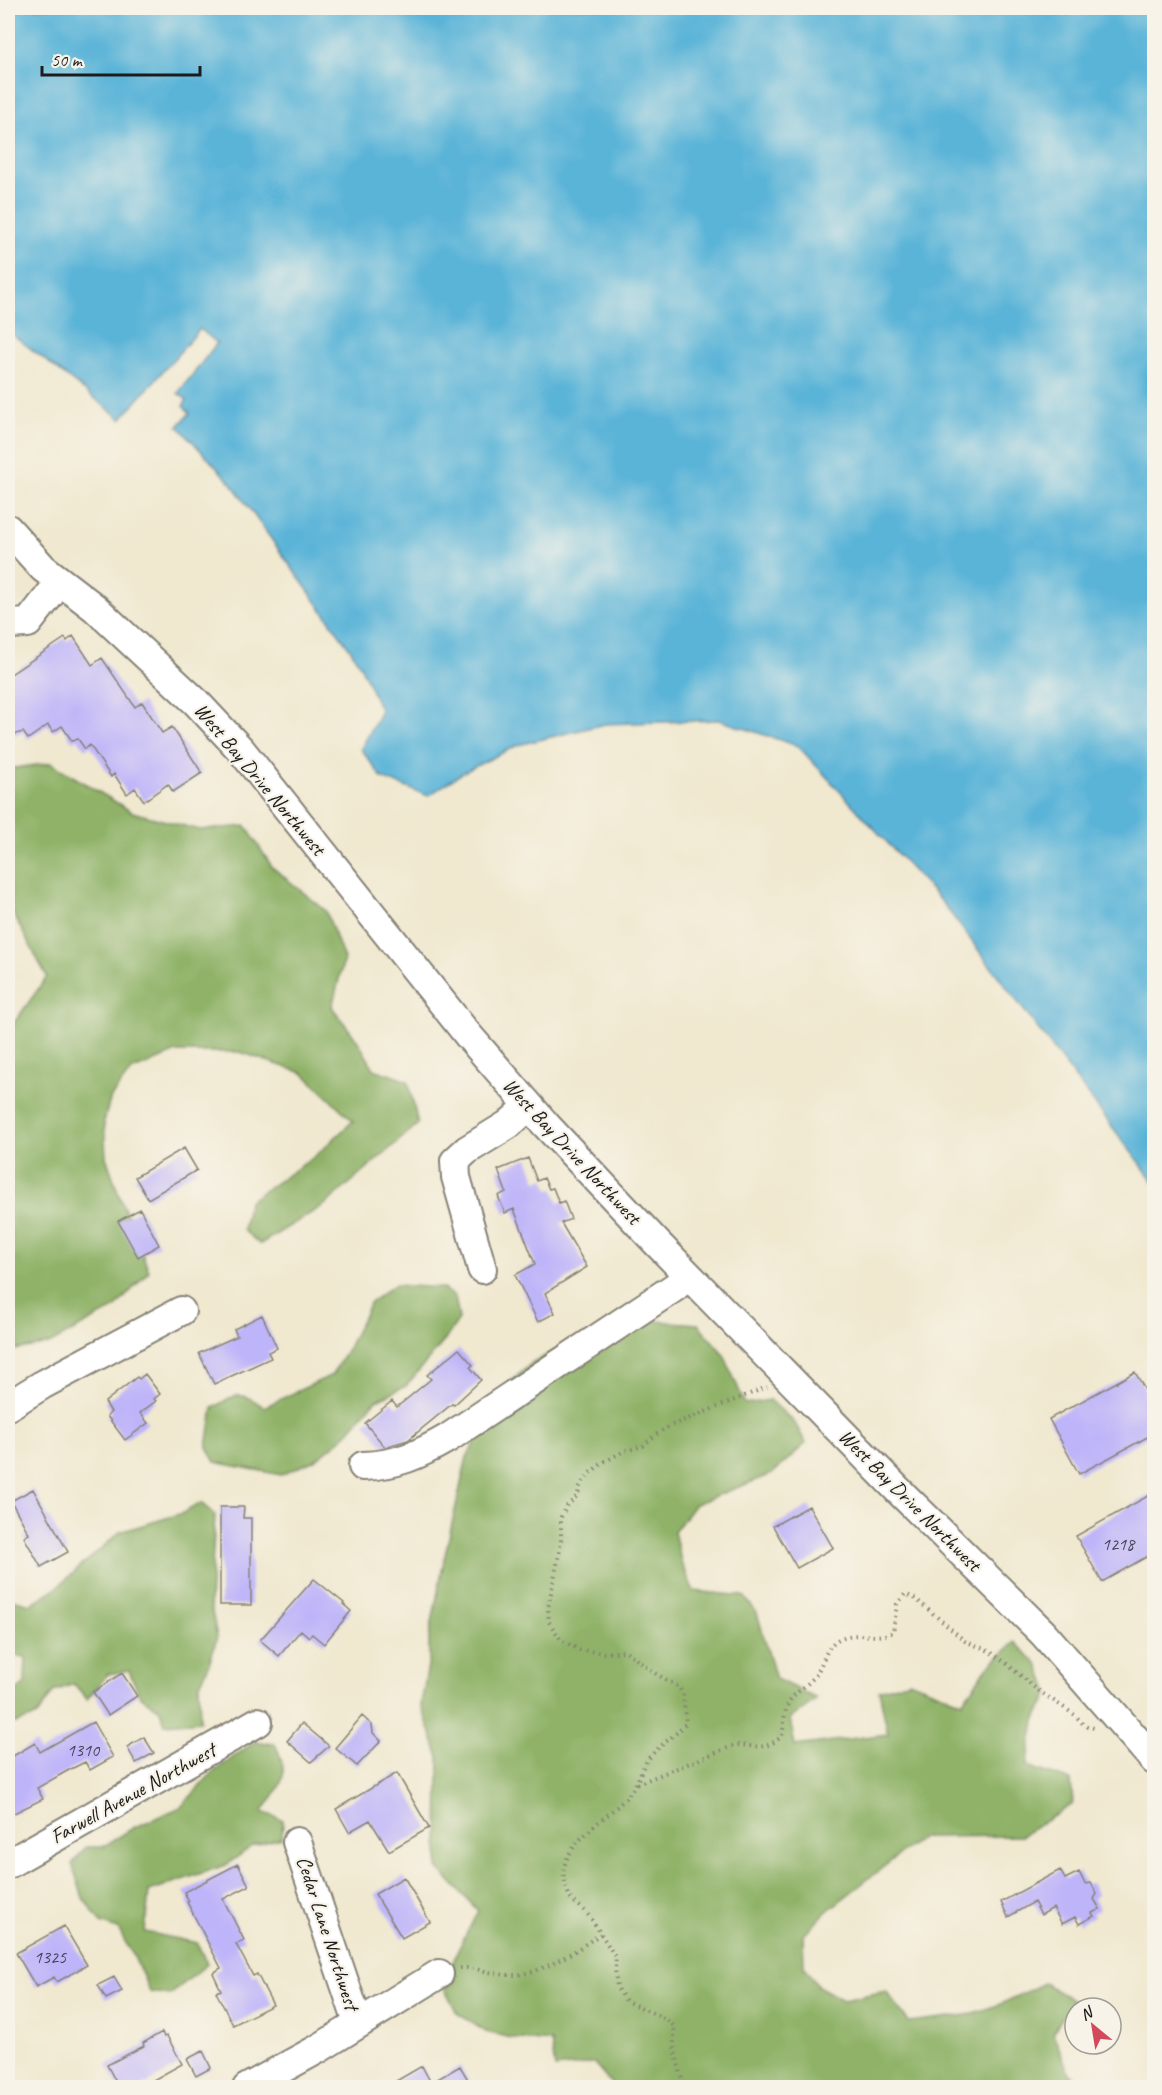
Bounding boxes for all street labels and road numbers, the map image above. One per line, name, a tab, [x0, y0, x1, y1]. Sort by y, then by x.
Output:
street label: West Bay Drive Northwest	[189, 697, 333, 862]
street label: West Bay Drive Northwest	[497, 1072, 648, 1231]
street label: West Bay Drive Northwest	[833, 1423, 988, 1578]
street label: Farwell Avenue Northwest	[46, 1735, 223, 1849]
street label: Cedar Lane Northwest	[291, 1853, 366, 2016]

